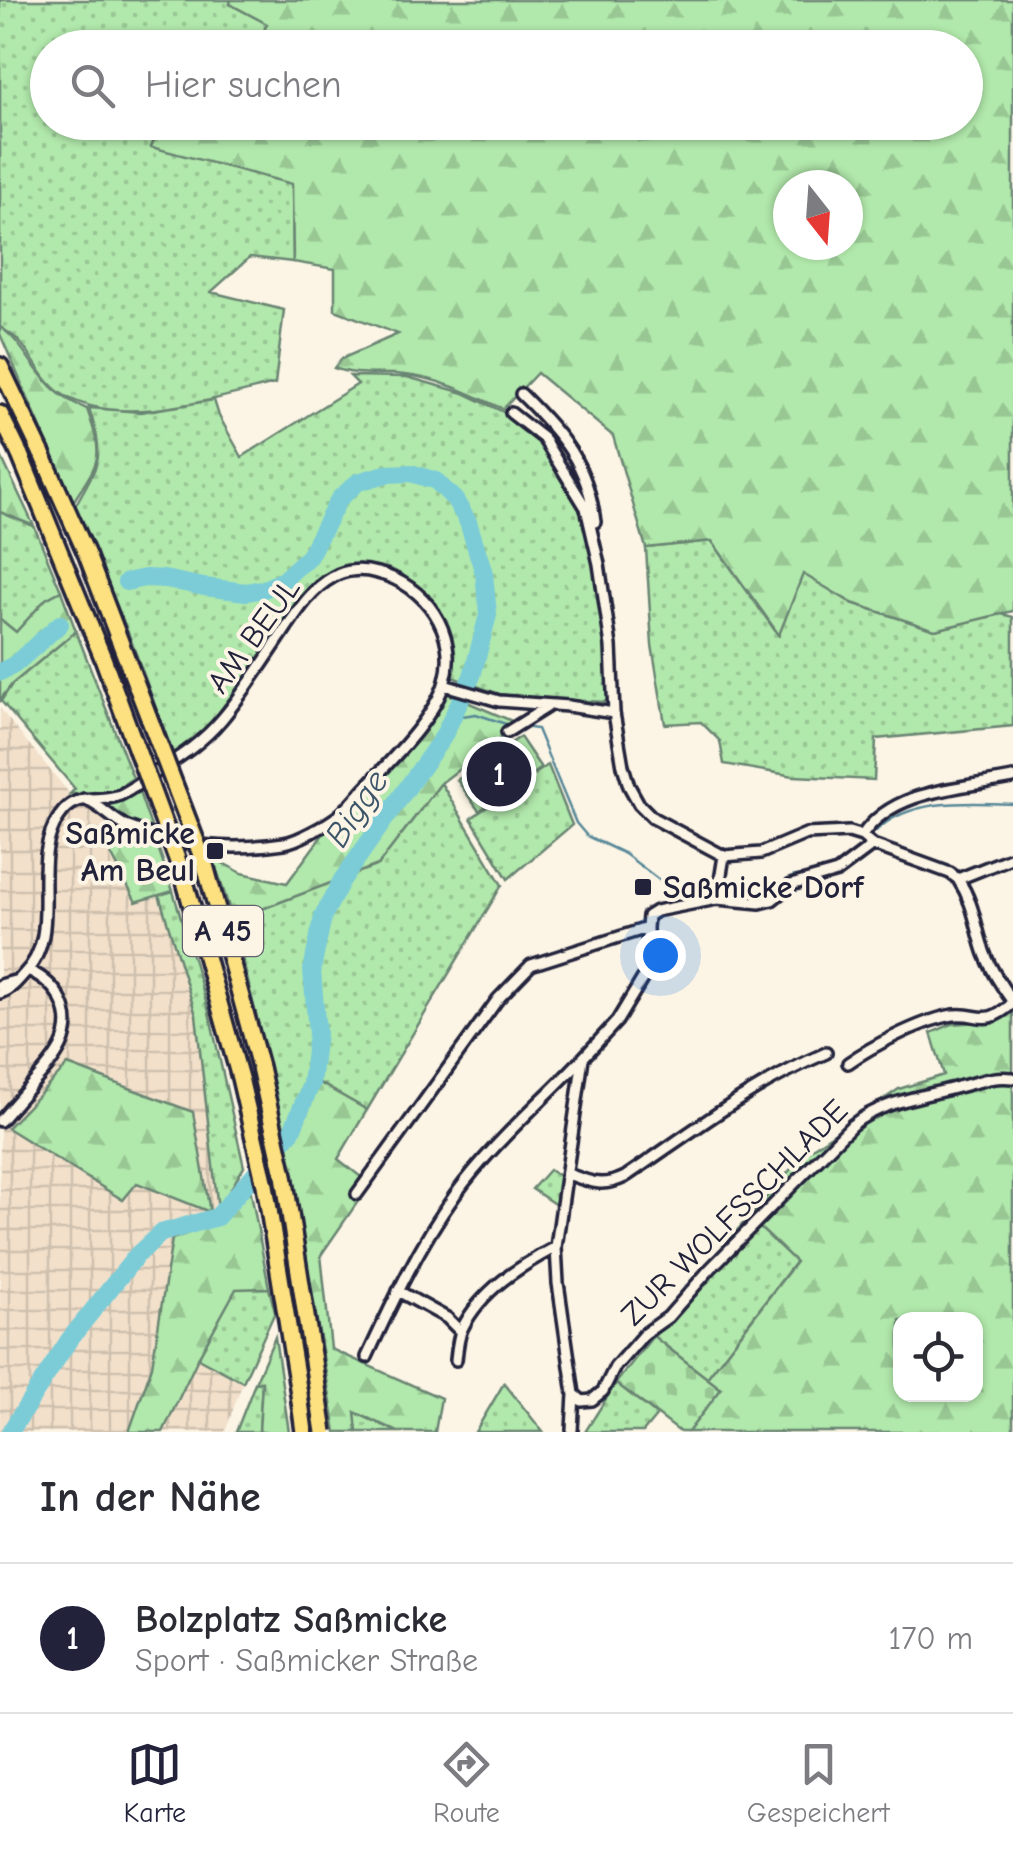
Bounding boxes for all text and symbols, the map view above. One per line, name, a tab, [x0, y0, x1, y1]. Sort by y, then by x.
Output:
search box	[30, 30, 983, 140]
icon: search	[65, 58, 120, 113]
text: Hier suchen	[145, 63, 342, 107]
north arrow	[773, 170, 863, 260]
street label: AM BEUL	[199, 570, 308, 700]
pin: 1	[466, 736, 532, 812]
water label: Bigge	[316, 762, 397, 855]
place label: Saßmicke Am Beul	[66, 815, 195, 889]
marker: Saßmicke Am Beul	[204, 840, 226, 862]
place label: Saßmicke Dorf	[663, 869, 865, 906]
marker: Saßmicke Dorf	[632, 876, 654, 898]
road number: A 45	[183, 906, 263, 956]
your location	[635, 930, 686, 981]
street label: ZUR WOLFSSCHLADE	[614, 1092, 855, 1333]
map controls	[893, 1312, 983, 1402]
button: locate	[893, 1312, 983, 1402]
text: In der Nähe	[40, 1473, 261, 1522]
text: Bolzplatz Saßmicke	[135, 1598, 447, 1642]
text: 1	[66, 1620, 79, 1657]
text: 170 m	[889, 1620, 973, 1657]
text: Sport · Saßmicker Straße	[135, 1642, 478, 1679]
tab: Karte	[124, 1737, 186, 1829]
tab: Route	[433, 1737, 500, 1829]
tab: Gespeichert	[747, 1737, 889, 1829]

